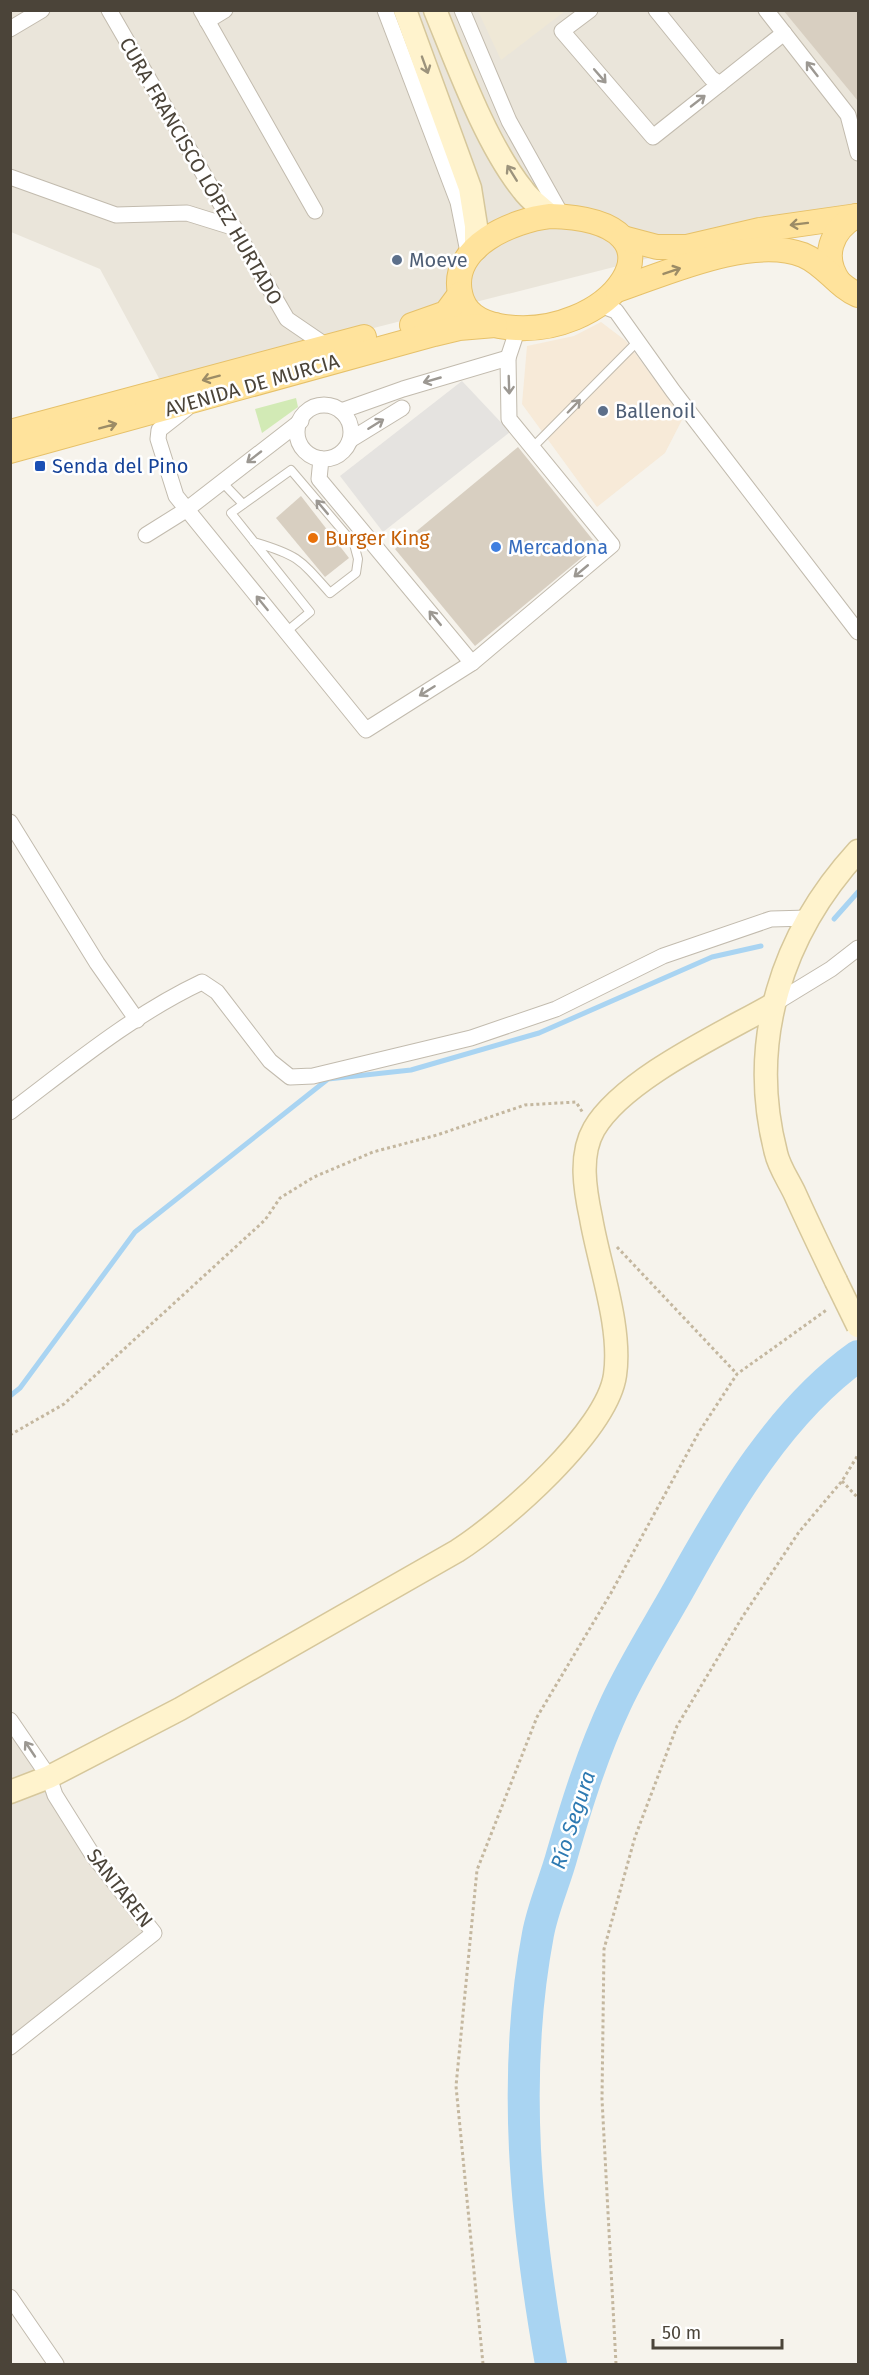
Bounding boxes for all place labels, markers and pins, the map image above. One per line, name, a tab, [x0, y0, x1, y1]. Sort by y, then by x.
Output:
place label: Moeve	[409, 248, 468, 272]
marker: Moeve	[390, 253, 404, 267]
place label: Ballenoil	[615, 399, 695, 423]
marker: Ballenoil	[596, 404, 610, 418]
place label: Senda del Pino	[52, 454, 188, 478]
marker: Senda del Pino	[33, 459, 47, 473]
place label: Burger King	[325, 526, 430, 550]
marker: Burger King	[306, 531, 320, 545]
place label: Mercadona	[508, 535, 608, 559]
marker: Mercadona	[489, 540, 503, 554]

